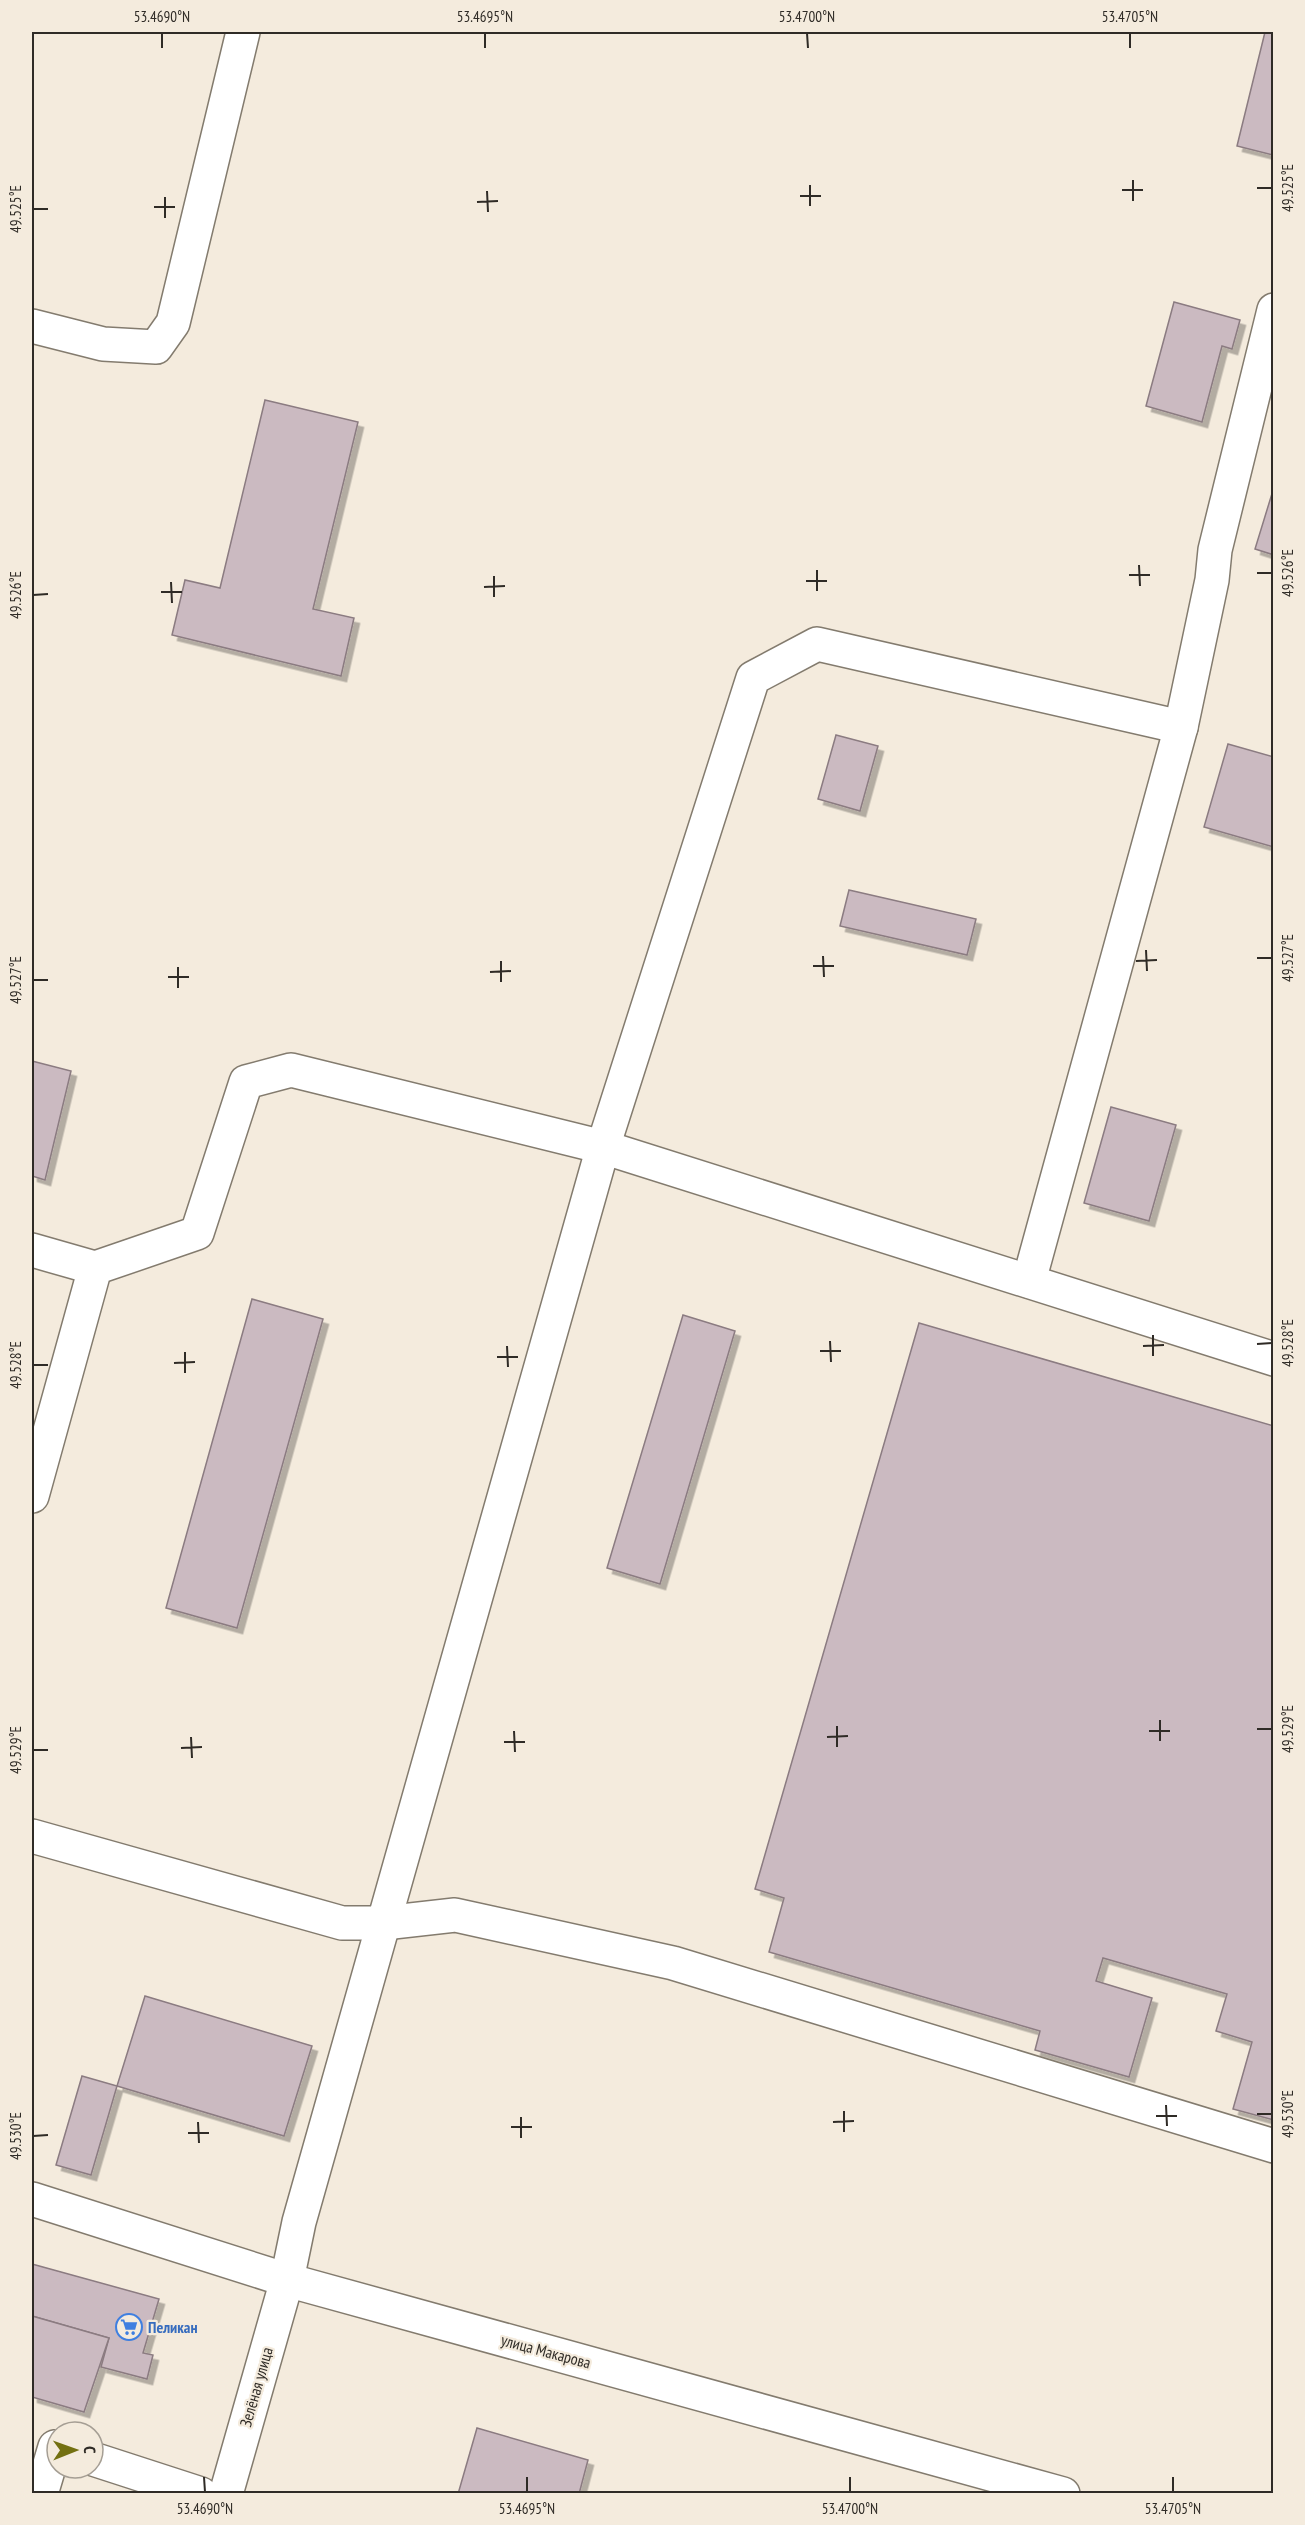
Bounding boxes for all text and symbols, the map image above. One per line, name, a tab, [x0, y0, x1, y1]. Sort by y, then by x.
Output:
text: 53.4690°N	[134, 7, 190, 26]
text: 53.4695°N	[457, 7, 513, 26]
text: 53.4700°N	[779, 7, 835, 26]
text: 53.4705°N	[1102, 7, 1158, 26]
text: 49.525°E	[1278, 164, 1297, 212]
text: 49.525°E	[6, 185, 25, 233]
text: 49.526°E	[1278, 549, 1297, 597]
text: 49.526°E	[6, 571, 25, 619]
text: 49.527°E	[1278, 934, 1297, 982]
text: 49.527°E	[6, 956, 25, 1004]
text: 49.528°E	[1278, 1319, 1297, 1367]
text: 49.528°E	[6, 1341, 25, 1389]
text: 49.529°E	[1278, 1705, 1297, 1753]
text: 49.529°E	[6, 1726, 25, 1774]
text: 49.530°E	[1278, 2090, 1297, 2138]
text: 49.530°E	[6, 2112, 25, 2160]
supermarket icon: Пеликан	[114, 2312, 144, 2342]
place label: Пеликан	[148, 2317, 198, 2337]
street label: улица Макарова	[499, 2329, 593, 2373]
street label: Зелёная улица	[235, 2345, 277, 2429]
north arrow	[45, 2420, 105, 2480]
text: С	[80, 2446, 100, 2454]
text: 53.4690°N	[177, 2499, 233, 2518]
text: 53.4695°N	[499, 2499, 555, 2518]
text: 53.4700°N	[822, 2499, 878, 2518]
text: 53.4705°N	[1145, 2499, 1201, 2518]

